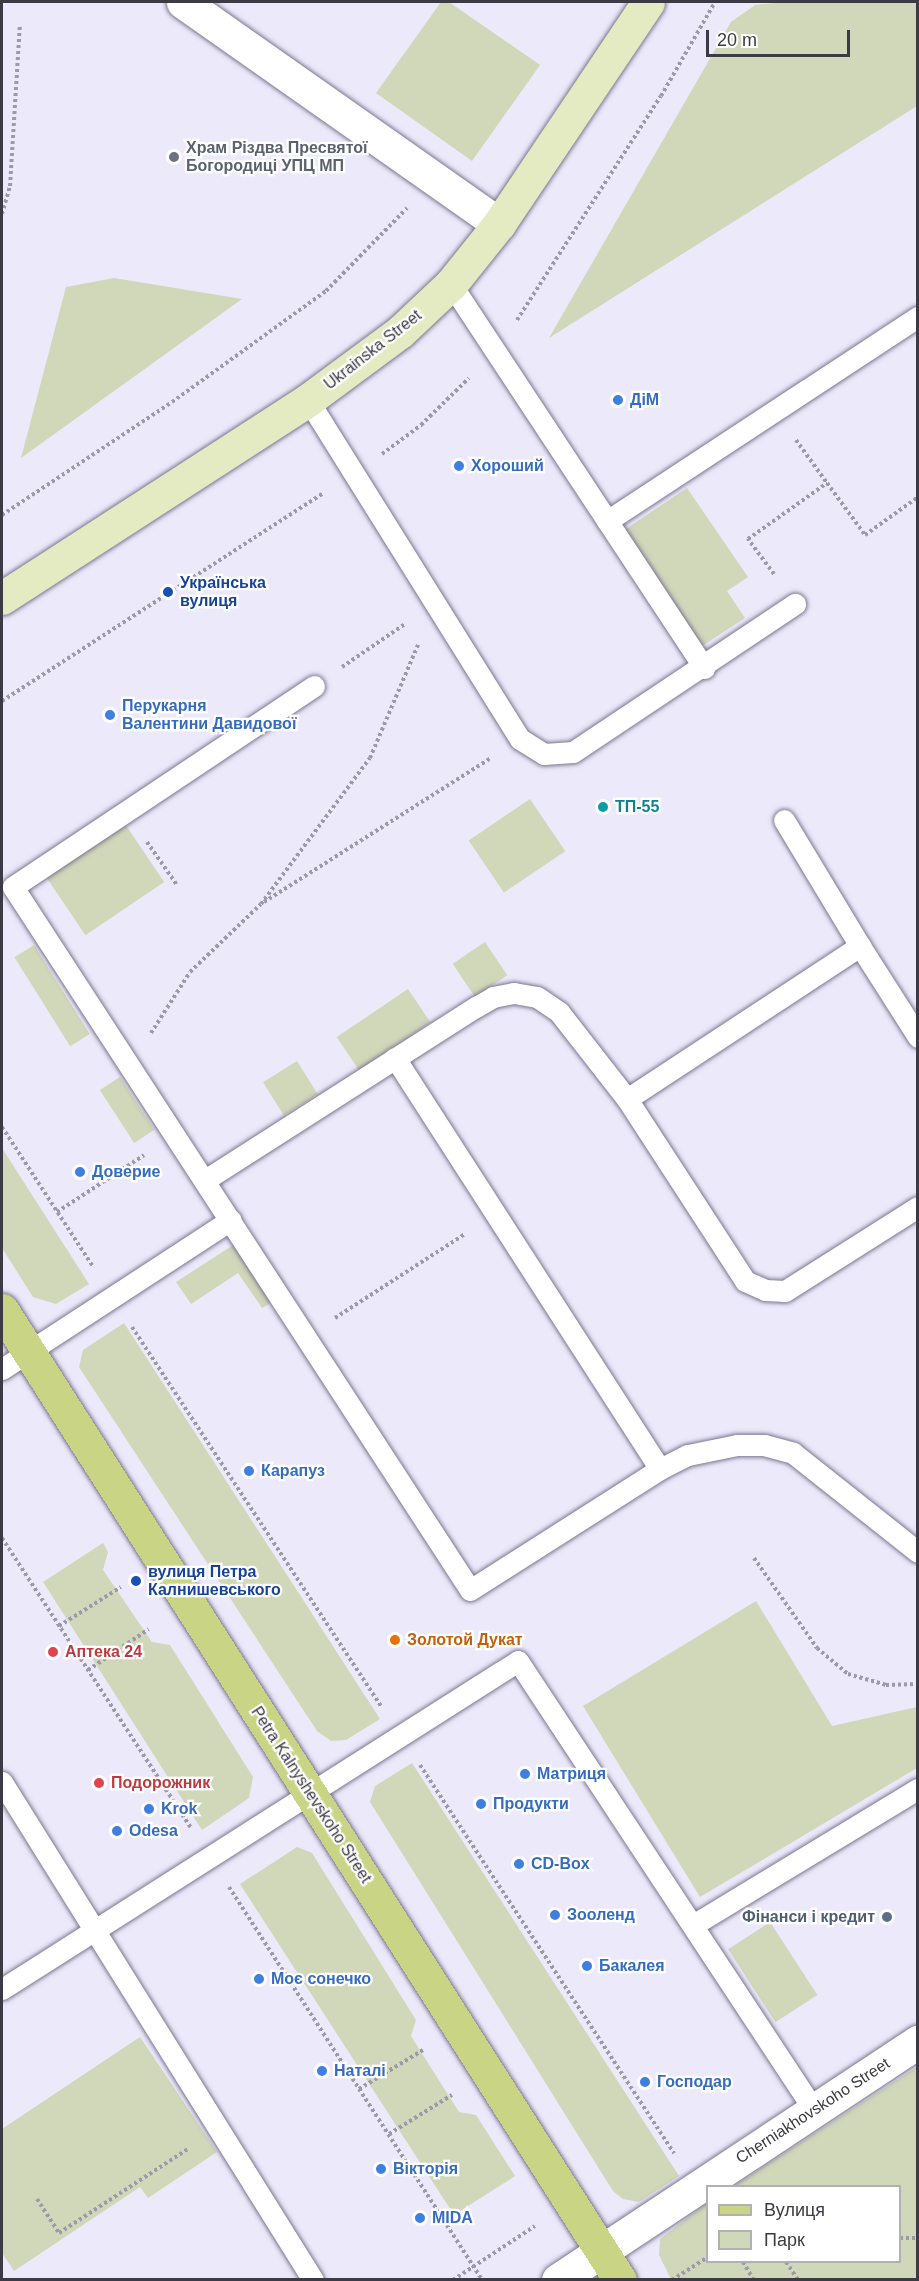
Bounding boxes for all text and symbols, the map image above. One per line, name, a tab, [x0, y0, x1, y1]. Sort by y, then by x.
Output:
scale bar	[709, 18, 853, 56]
text: 20 m	[717, 30, 757, 50]
place label: Храм Різдва Пресвятої Богородиці УПЦ МП	[186, 138, 368, 176]
marker: Храм Різдва Пресвятої Богородиці УПЦ МП	[167, 150, 181, 164]
street label: Ukrainska Street	[320, 306, 426, 394]
place label: ДіМ	[630, 390, 659, 410]
marker: ДіМ	[611, 393, 625, 407]
place label: Хороший	[471, 456, 544, 476]
marker: Хороший	[452, 459, 466, 473]
place label: Українська вулиця	[180, 573, 266, 611]
marker: Українська вулиця	[161, 585, 175, 599]
place label: Перукарня Валентини Давидової	[122, 696, 296, 734]
marker: Перукарня Валентини Давидової	[103, 708, 117, 722]
place label: ТП-55	[615, 797, 659, 817]
marker: ТП-55	[596, 800, 610, 814]
place label: Доверие	[92, 1162, 160, 1182]
marker: Доверие	[73, 1165, 87, 1179]
place label: Карапуз	[261, 1461, 325, 1481]
marker: Карапуз	[242, 1464, 256, 1478]
place label: вулиця Петра Калнишевського	[148, 1562, 281, 1600]
marker: вулиця Петра Калнишевського	[129, 1574, 143, 1588]
place label: Золотой Дукат	[407, 1630, 523, 1650]
marker: Золотой Дукат	[388, 1633, 402, 1647]
place label: Аптека 24	[65, 1642, 142, 1662]
marker: Аптека 24	[46, 1645, 60, 1659]
street label: Petra Kalnyshevskoho Street	[247, 1703, 375, 1887]
place label: Матриця	[537, 1764, 606, 1784]
marker: Матриця	[518, 1767, 532, 1781]
place label: Подорожник	[111, 1773, 210, 1793]
marker: Подорожник	[92, 1776, 106, 1790]
place label: Продукти	[493, 1794, 569, 1814]
marker: Продукти	[474, 1797, 488, 1811]
place label: Krok	[161, 1799, 197, 1819]
marker: Krok	[142, 1802, 156, 1816]
place label: Odesa	[129, 1821, 178, 1841]
marker: Odesa	[110, 1824, 124, 1838]
place label: CD-Box	[531, 1854, 590, 1874]
marker: CD-Box	[512, 1857, 526, 1871]
place label: Зооленд	[567, 1905, 635, 1925]
place label: Фінанси і кредит	[742, 1907, 875, 1927]
marker: Зооленд	[548, 1908, 562, 1922]
marker: Фінанси і кредит	[880, 1910, 894, 1924]
place label: Бакалея	[599, 1956, 664, 1976]
marker: Бакалея	[580, 1959, 594, 1973]
place label: Моє сонечко	[271, 1969, 371, 1989]
marker: Моє сонечко	[252, 1972, 266, 1986]
street label: Cherniakhovskoho Street	[732, 2054, 894, 2168]
place label: Наталі	[334, 2061, 386, 2081]
marker: Наталі	[315, 2064, 329, 2078]
place label: Господар	[657, 2072, 732, 2092]
marker: Господар	[638, 2075, 652, 2089]
place label: Вікторія	[393, 2159, 458, 2179]
marker: Вікторія	[374, 2162, 388, 2176]
legend	[706, 2185, 901, 2263]
text: Вулиця	[764, 2200, 825, 2220]
place label: MIDA	[432, 2208, 473, 2228]
marker: MIDA	[413, 2211, 427, 2225]
text: Парк	[764, 2230, 805, 2250]

